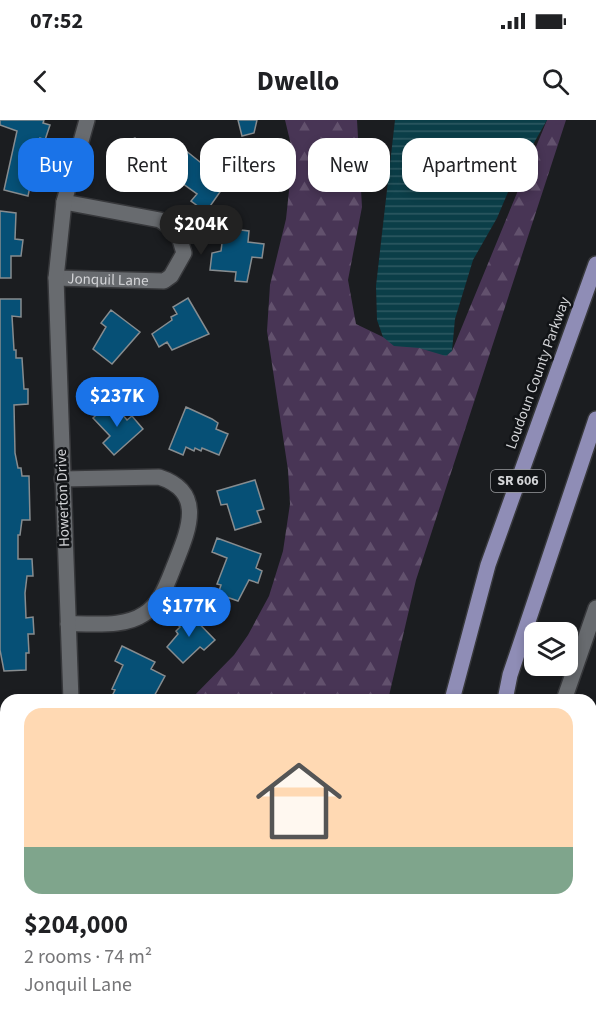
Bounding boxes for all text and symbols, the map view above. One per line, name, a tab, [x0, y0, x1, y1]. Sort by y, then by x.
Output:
text: 07:52	[30, 5, 83, 37]
text: Dwello	[257, 62, 339, 101]
icon: back	[24, 65, 57, 98]
icon: search	[539, 65, 572, 98]
chip: Buy	[18, 138, 94, 192]
chip: Rent	[106, 138, 188, 192]
chip: Filters	[200, 138, 296, 192]
chip: New	[308, 138, 390, 192]
chip: Apartment	[402, 138, 538, 192]
pin: $204K	[159, 205, 243, 256]
text: $204K	[174, 210, 228, 238]
street label: Jonquil Lane	[67, 268, 149, 291]
street label: Loudoun County Parkway	[501, 294, 575, 452]
pin: $237K	[75, 377, 159, 428]
text: $237K	[90, 382, 144, 410]
street label: Howerton Drive	[51, 449, 75, 547]
road number: SR 606	[491, 470, 545, 492]
pin: $177K	[147, 587, 231, 638]
text: $177K	[162, 592, 216, 620]
map controls	[524, 622, 578, 676]
button: layers	[524, 622, 578, 676]
icon: home	[245, 747, 353, 855]
text: $204,000	[24, 906, 128, 943]
text: 2 rooms · 74 m²	[24, 943, 152, 971]
text: Jonquil Lane	[24, 971, 132, 999]

